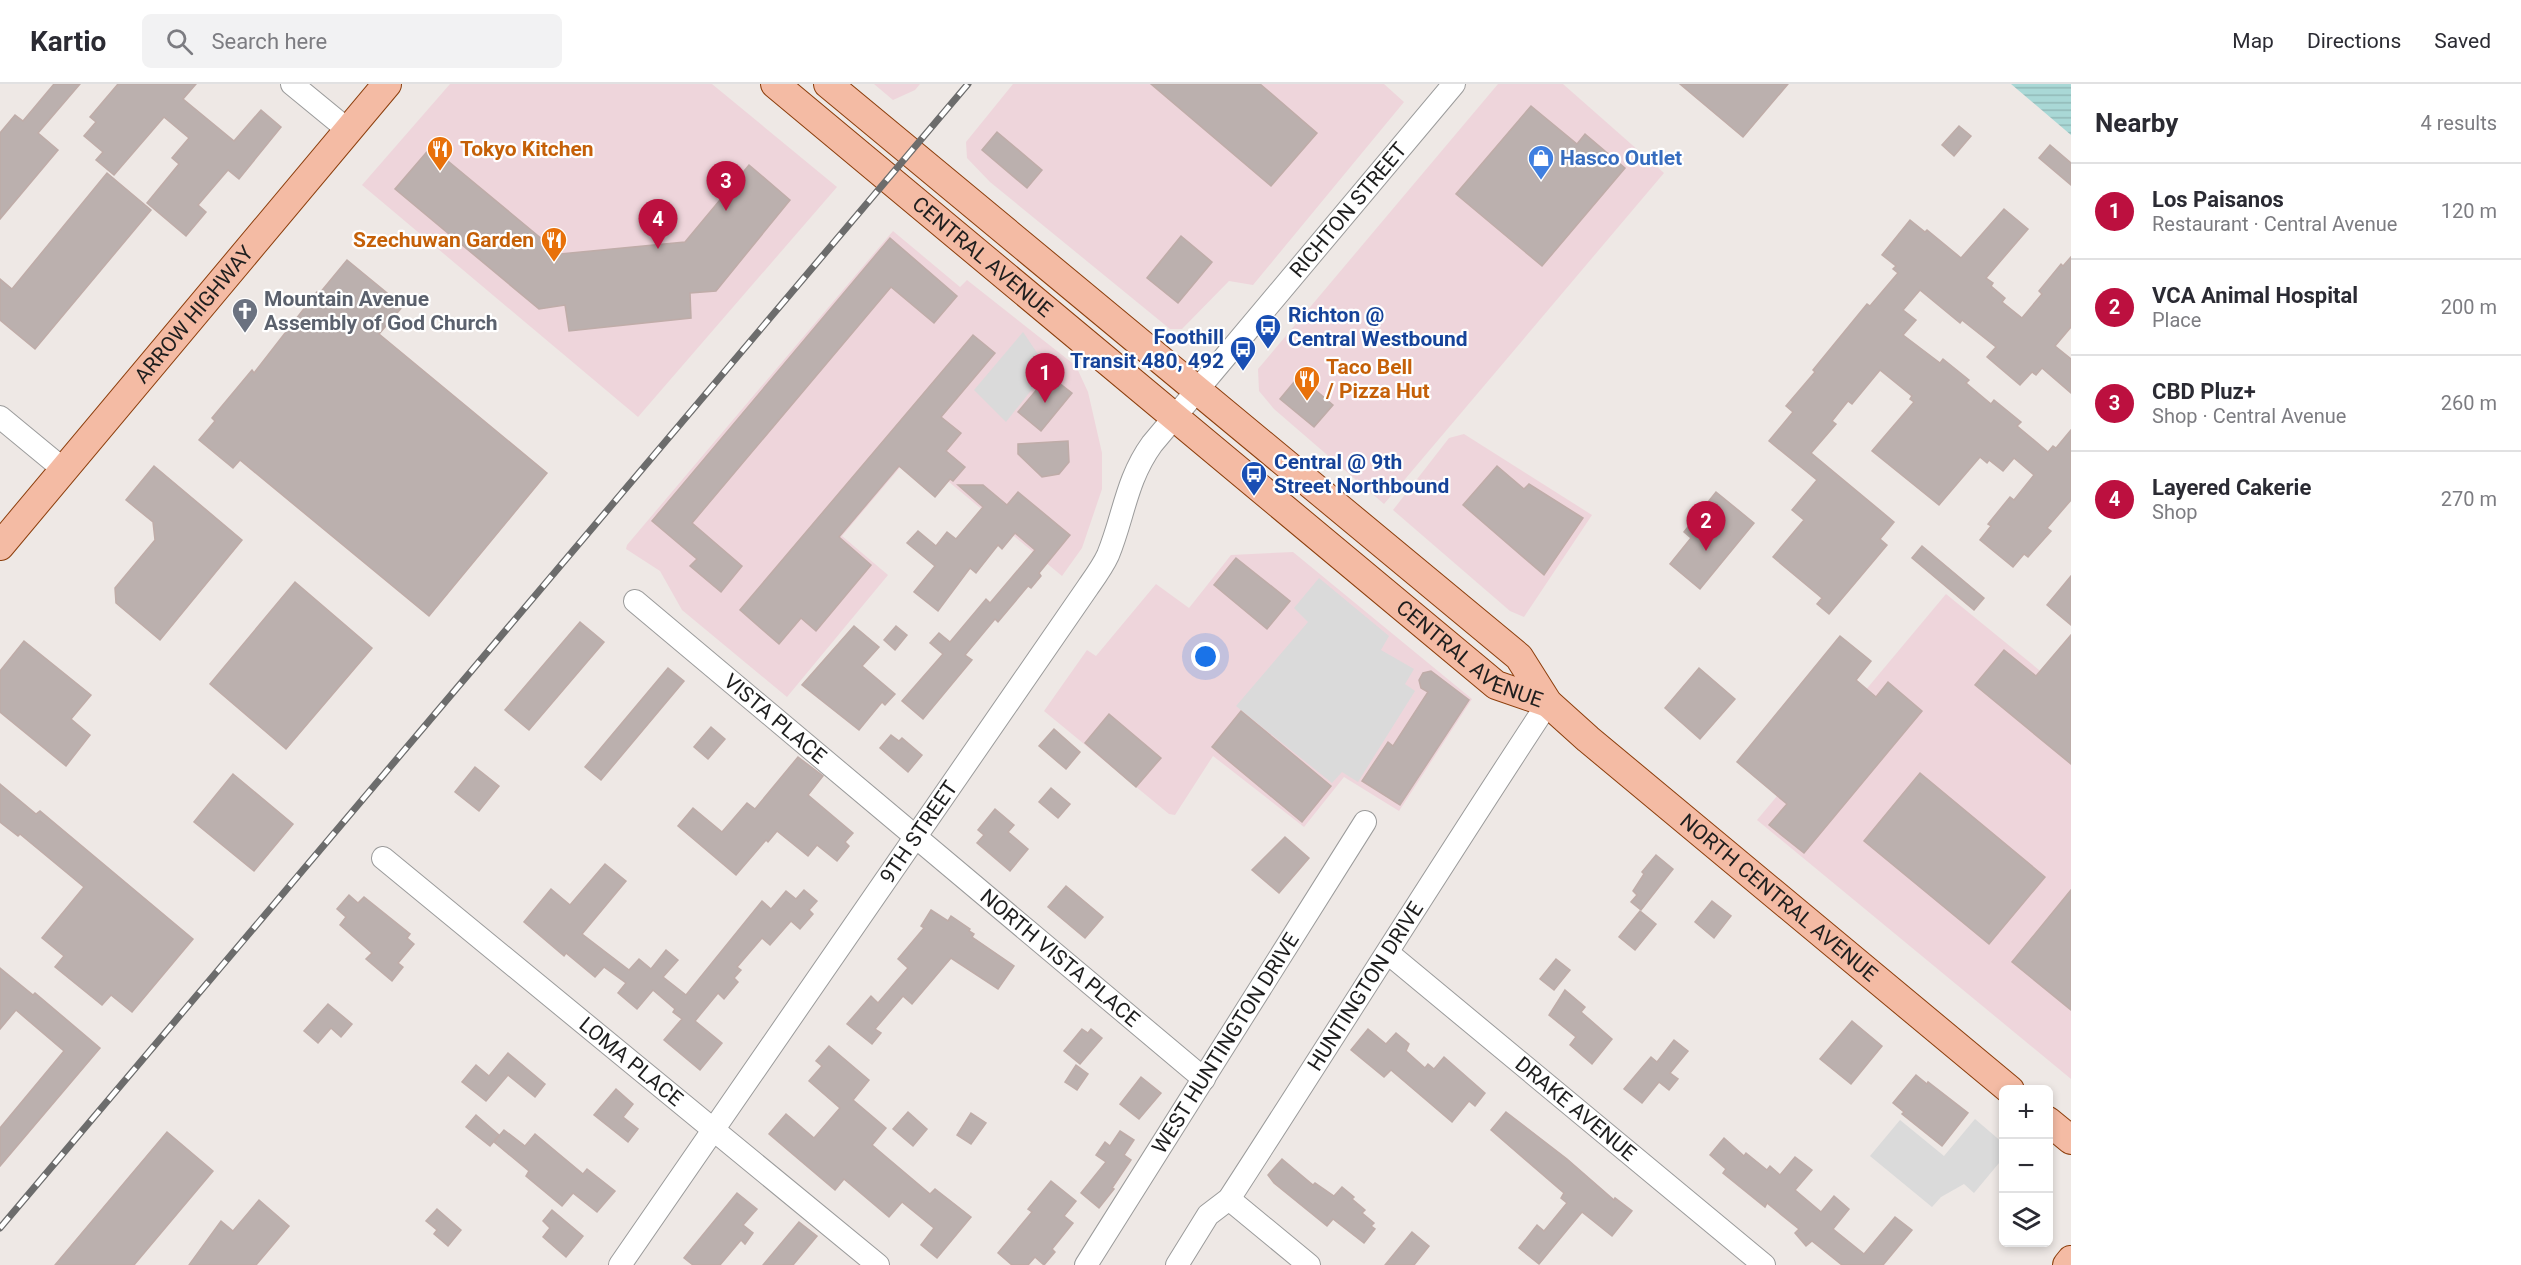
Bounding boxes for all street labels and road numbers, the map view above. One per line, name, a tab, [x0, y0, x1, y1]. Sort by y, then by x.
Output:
street label: RICHTON STREET	[1285, 137, 1412, 282]
street label: CENTRAL AVENUE	[908, 192, 1057, 322]
street label: ARROW HIGHWAY	[130, 241, 258, 388]
street label: CENTRAL AVENUE	[1392, 595, 1546, 712]
street label: VISTA PLACE	[719, 669, 831, 769]
street label: 9TH STREET	[875, 776, 963, 888]
street label: NORTH CENTRAL AVENUE	[1675, 809, 1882, 987]
street label: NORTH VISTA PLACE	[975, 884, 1144, 1032]
street label: HUNTINGTON DRIVE	[1303, 897, 1428, 1075]
street label: WEST HUNTINGTON DRIVE	[1147, 929, 1304, 1158]
street label: LOMA PLACE	[574, 1012, 687, 1111]
street label: DRAKE AVENUE	[1511, 1052, 1641, 1166]

